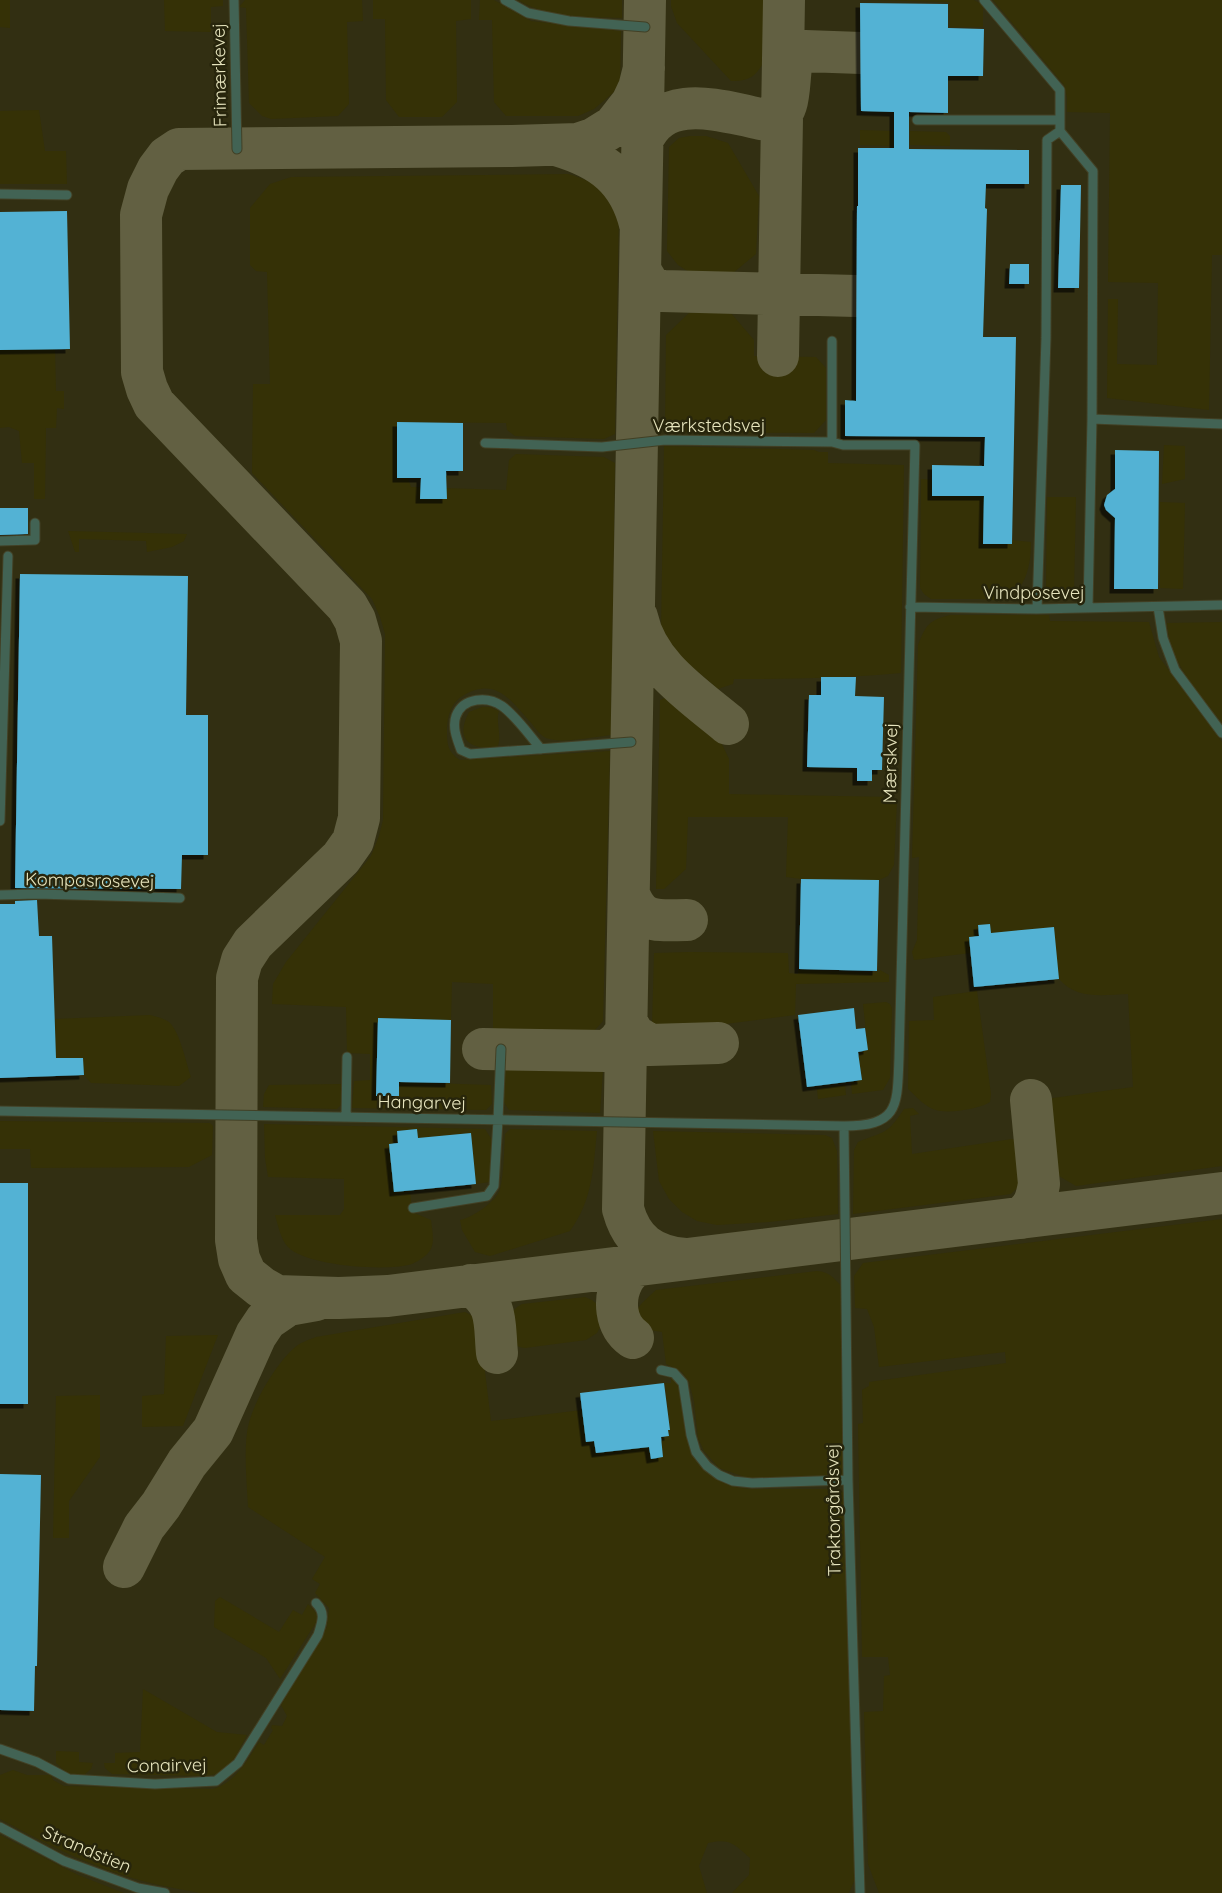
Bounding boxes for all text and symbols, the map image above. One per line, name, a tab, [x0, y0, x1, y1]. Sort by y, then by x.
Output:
street label: Frimærkevej	[207, 23, 231, 127]
street label: Værkstedsvej	[652, 414, 766, 437]
street label: Vindposevej	[983, 581, 1085, 604]
street label: Mærskvej	[878, 723, 902, 803]
street label: Kompasrosevej	[25, 867, 155, 893]
street label: Hangarvej	[377, 1090, 467, 1114]
street label: Traktorgårdsvej	[820, 1443, 846, 1577]
street label: Conairvej	[127, 1753, 207, 1777]
street label: Strandstien	[39, 1820, 135, 1878]

